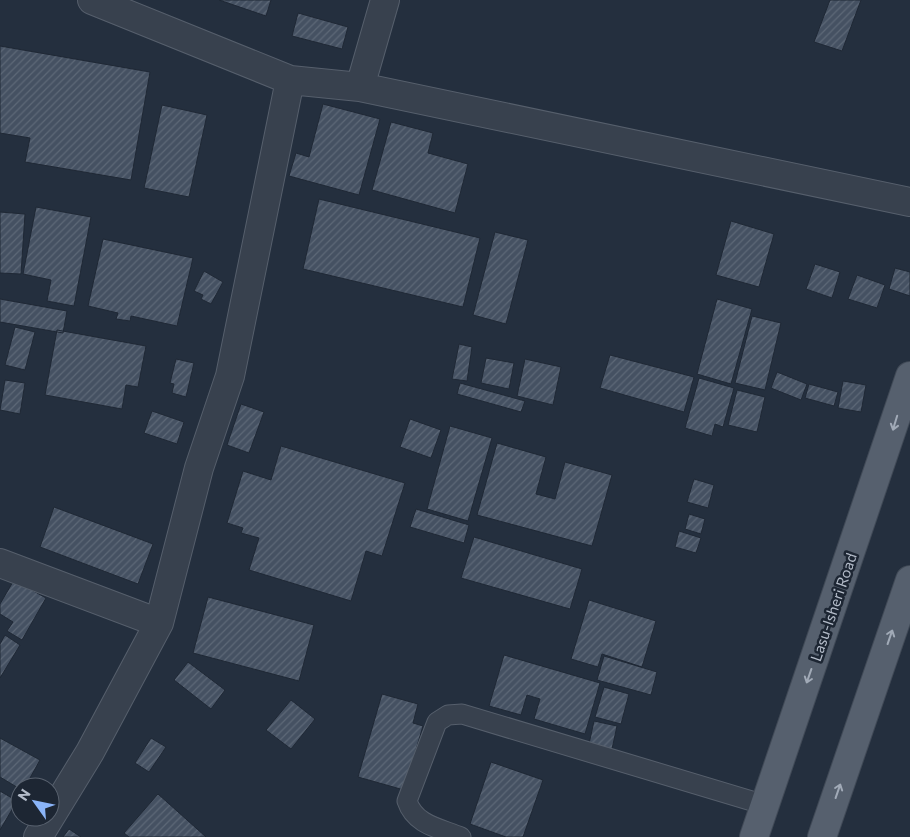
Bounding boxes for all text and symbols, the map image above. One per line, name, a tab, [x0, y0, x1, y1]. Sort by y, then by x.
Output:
one-way arrow	[890, 414, 900, 430]
street label: Lasu-Isheri Road	[806, 551, 860, 663]
one-way arrow	[886, 630, 896, 646]
one-way arrow	[804, 668, 813, 683]
north arrow	[10, 777, 60, 827]
one-way arrow	[834, 784, 843, 799]
text: N	[14, 786, 34, 804]

